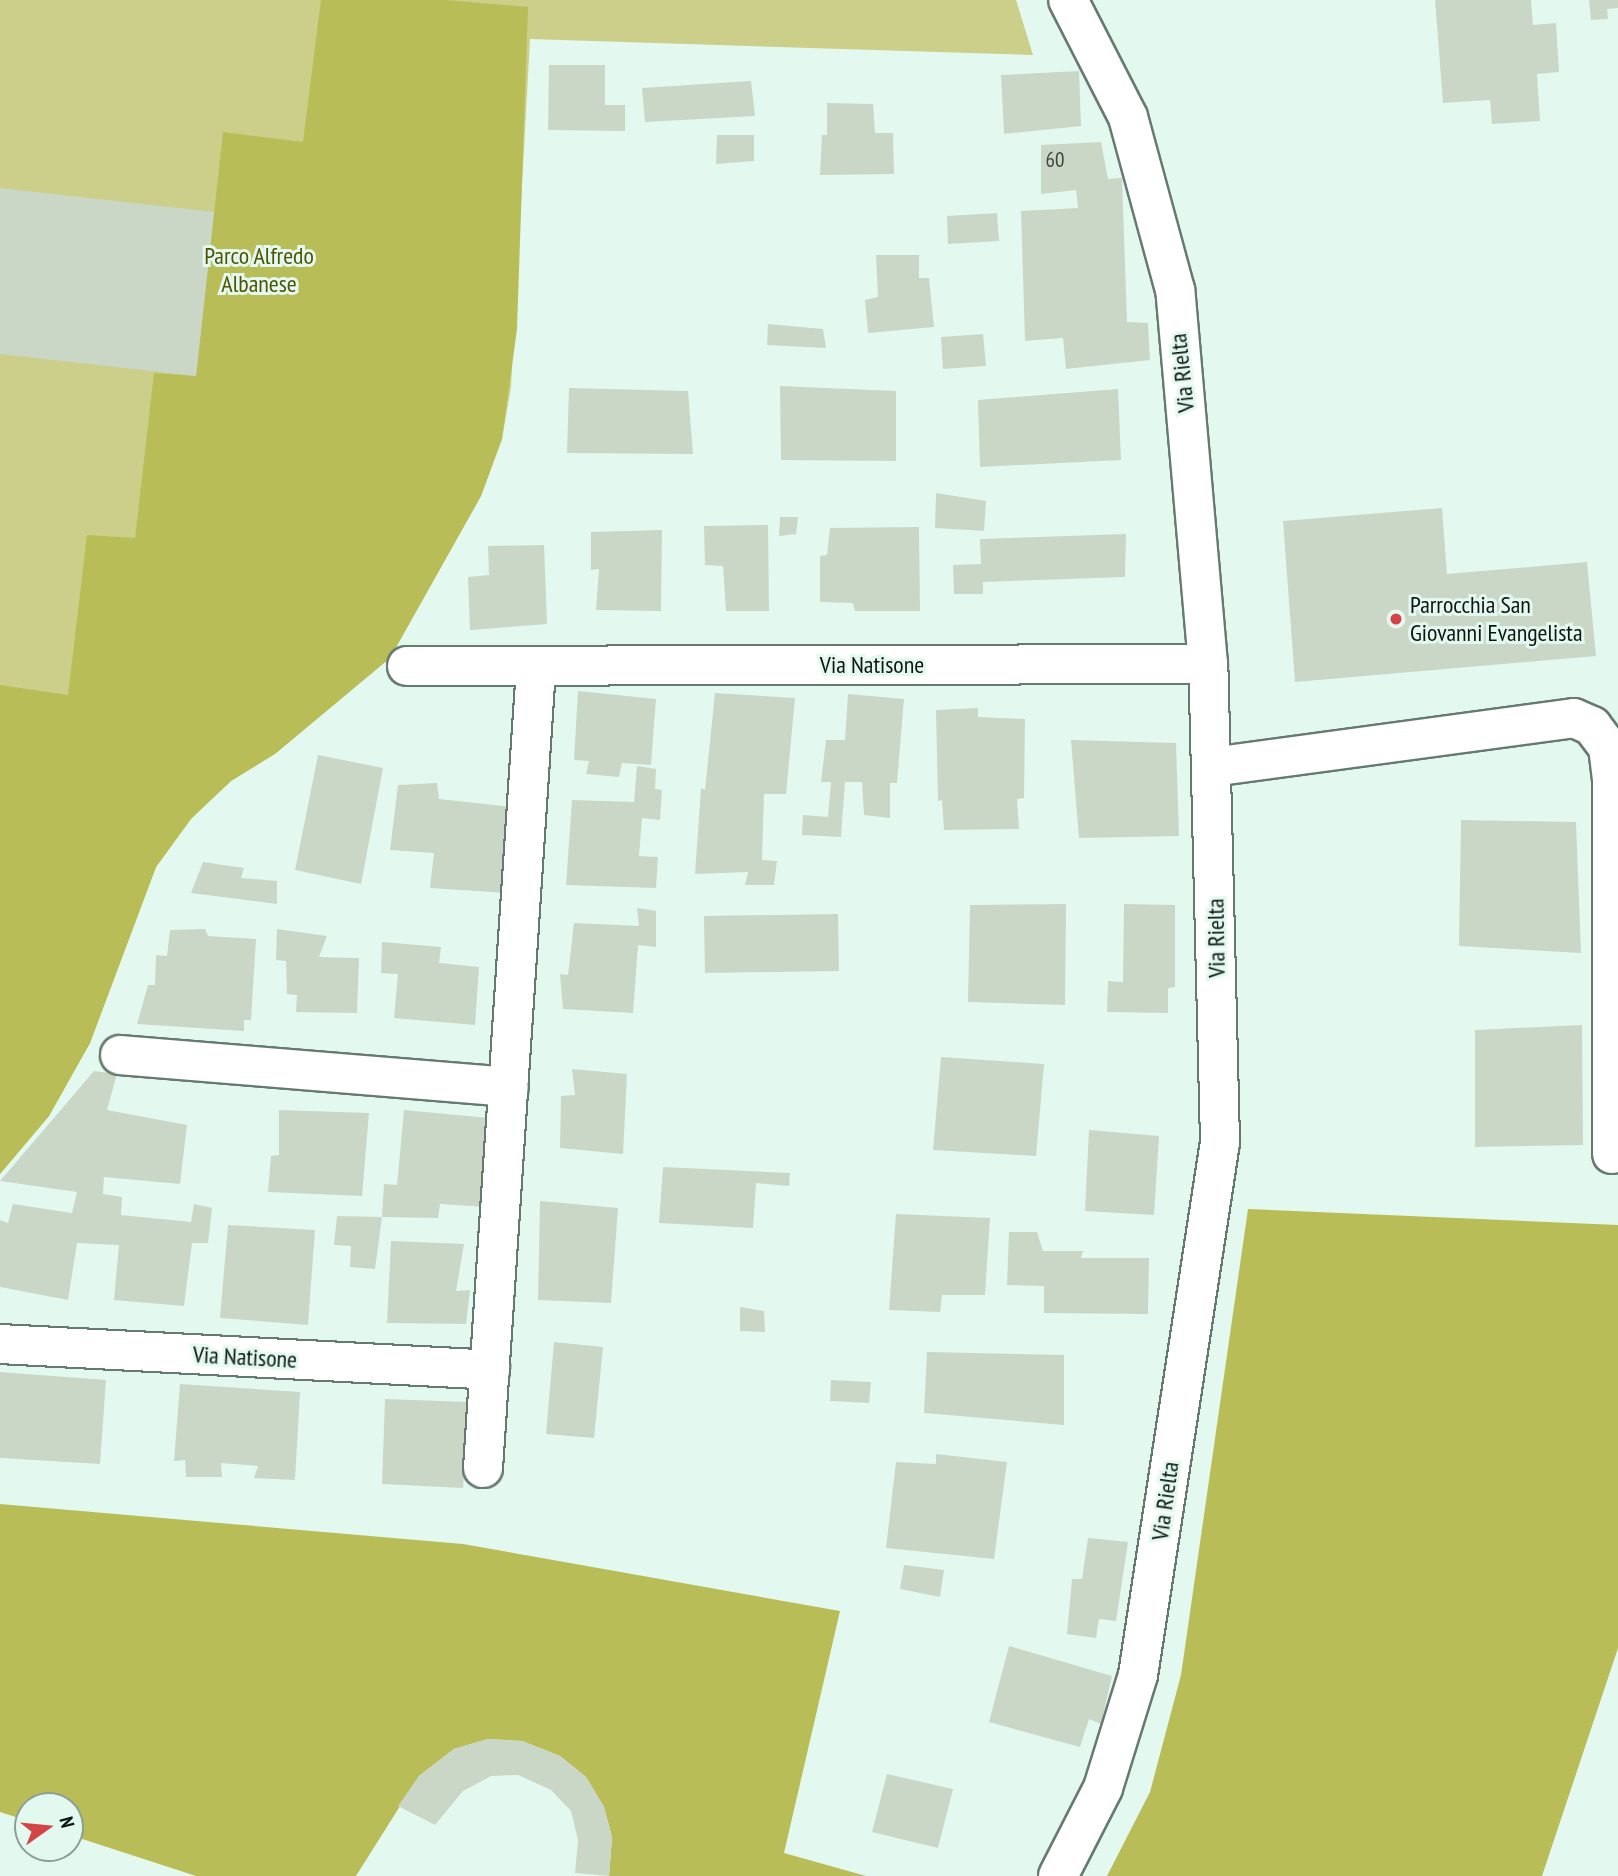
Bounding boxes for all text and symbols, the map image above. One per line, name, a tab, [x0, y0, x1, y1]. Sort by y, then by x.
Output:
house number: 60	[1046, 147, 1064, 173]
park label: Parco Alfredo Albanese	[204, 242, 314, 298]
street label: Via Rielta	[1164, 332, 1200, 414]
place label: Parrocchia San Giovanni Evangelista	[1410, 591, 1583, 647]
marker: Parrocchia San Giovanni Evangelista	[1388, 611, 1404, 627]
street label: Via Natisone	[820, 651, 924, 679]
street label: Via Rielta	[1201, 898, 1231, 978]
street label: Via Natisone	[192, 1340, 298, 1374]
street label: Via Rielta	[1145, 1460, 1185, 1542]
north arrow	[14, 1792, 84, 1862]
text: N	[54, 1814, 80, 1830]

